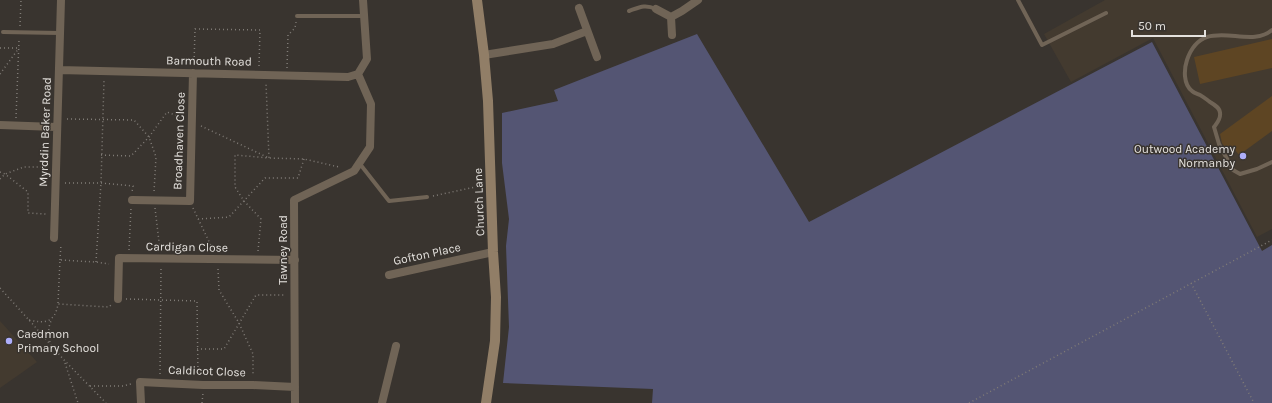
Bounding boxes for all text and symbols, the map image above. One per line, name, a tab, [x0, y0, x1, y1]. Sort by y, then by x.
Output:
scale bar	[1132, 12, 1205, 38]
text: 50 m	[1138, 19, 1166, 33]
street label: Barmouth Road	[166, 53, 252, 69]
street label: Myrddin Baker Road	[36, 77, 54, 187]
street label: Broadhaven Close	[170, 92, 188, 190]
place label: Outwood Academy Normanby	[1134, 142, 1235, 170]
marker: Outwood Academy Normanby	[1238, 151, 1248, 161]
street label: Church Lane	[471, 168, 487, 236]
street label: Tawney Road	[276, 215, 290, 285]
street label: Cardigan Close	[146, 239, 228, 255]
street label: Gofton Place	[392, 240, 462, 268]
place label: Caedmon Primary School	[17, 327, 99, 355]
marker: Caedmon Primary School	[4, 336, 14, 346]
street label: Caldicot Close	[168, 363, 246, 379]

